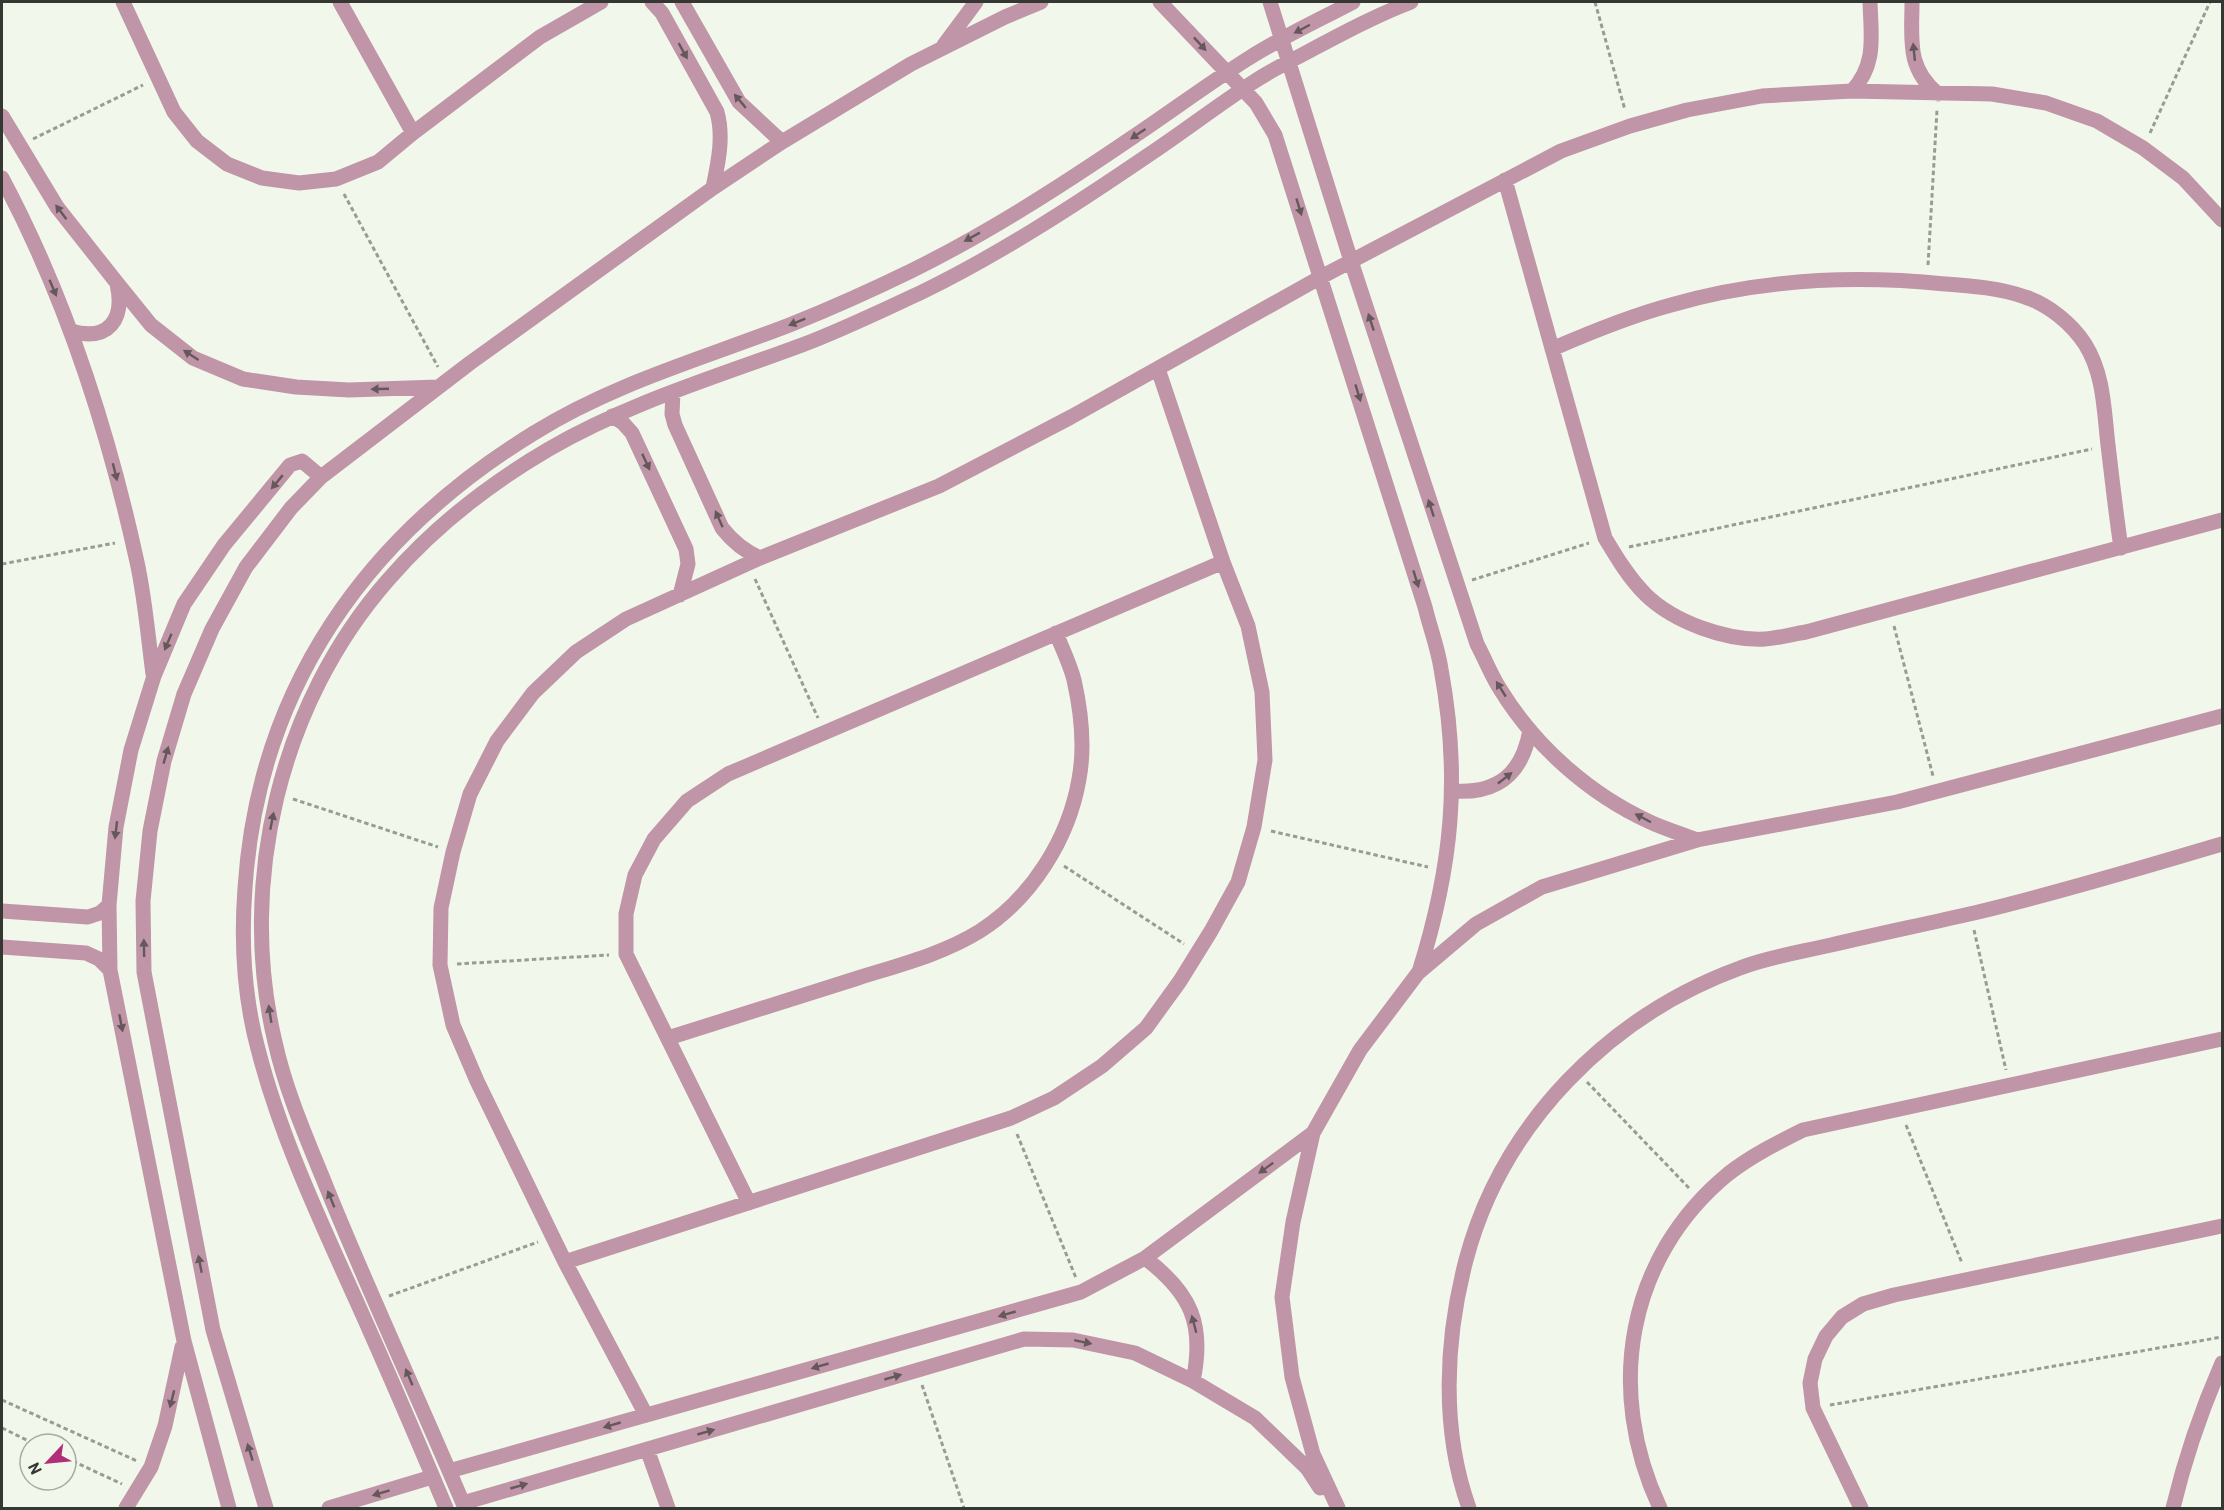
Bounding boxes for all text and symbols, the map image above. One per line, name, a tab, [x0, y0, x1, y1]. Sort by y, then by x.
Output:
one-way arrow	[1293, 24, 1310, 34]
one-way arrow	[1193, 36, 1206, 51]
one-way arrow	[678, 43, 688, 60]
one-way arrow	[1909, 43, 1918, 62]
one-way arrow	[734, 94, 747, 109]
one-way arrow	[1130, 128, 1146, 140]
one-way arrow	[1295, 198, 1304, 216]
one-way arrow	[55, 204, 67, 220]
one-way arrow	[964, 232, 981, 242]
one-way arrow	[48, 279, 58, 297]
one-way arrow	[1366, 313, 1375, 331]
one-way arrow	[788, 318, 806, 327]
one-way arrow	[183, 350, 199, 361]
one-way arrow	[370, 384, 389, 393]
one-way arrow	[1353, 384, 1363, 402]
one-way arrow	[641, 453, 650, 470]
one-way arrow	[110, 463, 120, 482]
one-way arrow	[270, 474, 283, 490]
one-way arrow	[1426, 498, 1436, 516]
one-way arrow	[714, 511, 723, 528]
one-way arrow	[1412, 570, 1421, 588]
one-way arrow	[163, 634, 173, 652]
one-way arrow	[1495, 681, 1506, 697]
one-way arrow	[162, 746, 171, 764]
one-way arrow	[1497, 772, 1512, 784]
one-way arrow	[268, 811, 277, 830]
one-way arrow	[1634, 813, 1651, 823]
one-way arrow	[111, 820, 121, 839]
one-way arrow	[139, 939, 149, 958]
one-way arrow	[265, 1005, 274, 1024]
one-way arrow	[117, 1014, 126, 1033]
one-way arrow	[1258, 1162, 1274, 1174]
one-way arrow	[326, 1189, 336, 1207]
one-way arrow	[195, 1254, 204, 1273]
one-way arrow	[998, 1310, 1016, 1319]
one-way arrow	[1189, 1315, 1199, 1333]
one-way arrow	[1073, 1338, 1092, 1347]
one-way arrow	[810, 1362, 828, 1371]
one-way arrow	[404, 1368, 414, 1386]
one-way arrow	[884, 1372, 902, 1381]
one-way arrow	[167, 1389, 177, 1408]
one-way arrow	[602, 1421, 620, 1430]
one-way arrow	[697, 1427, 715, 1436]
north arrow	[18, 1432, 78, 1492]
one-way arrow	[245, 1443, 254, 1461]
text: N	[23, 1460, 45, 1478]
one-way arrow	[510, 1481, 528, 1490]
one-way arrow	[372, 1488, 390, 1498]

